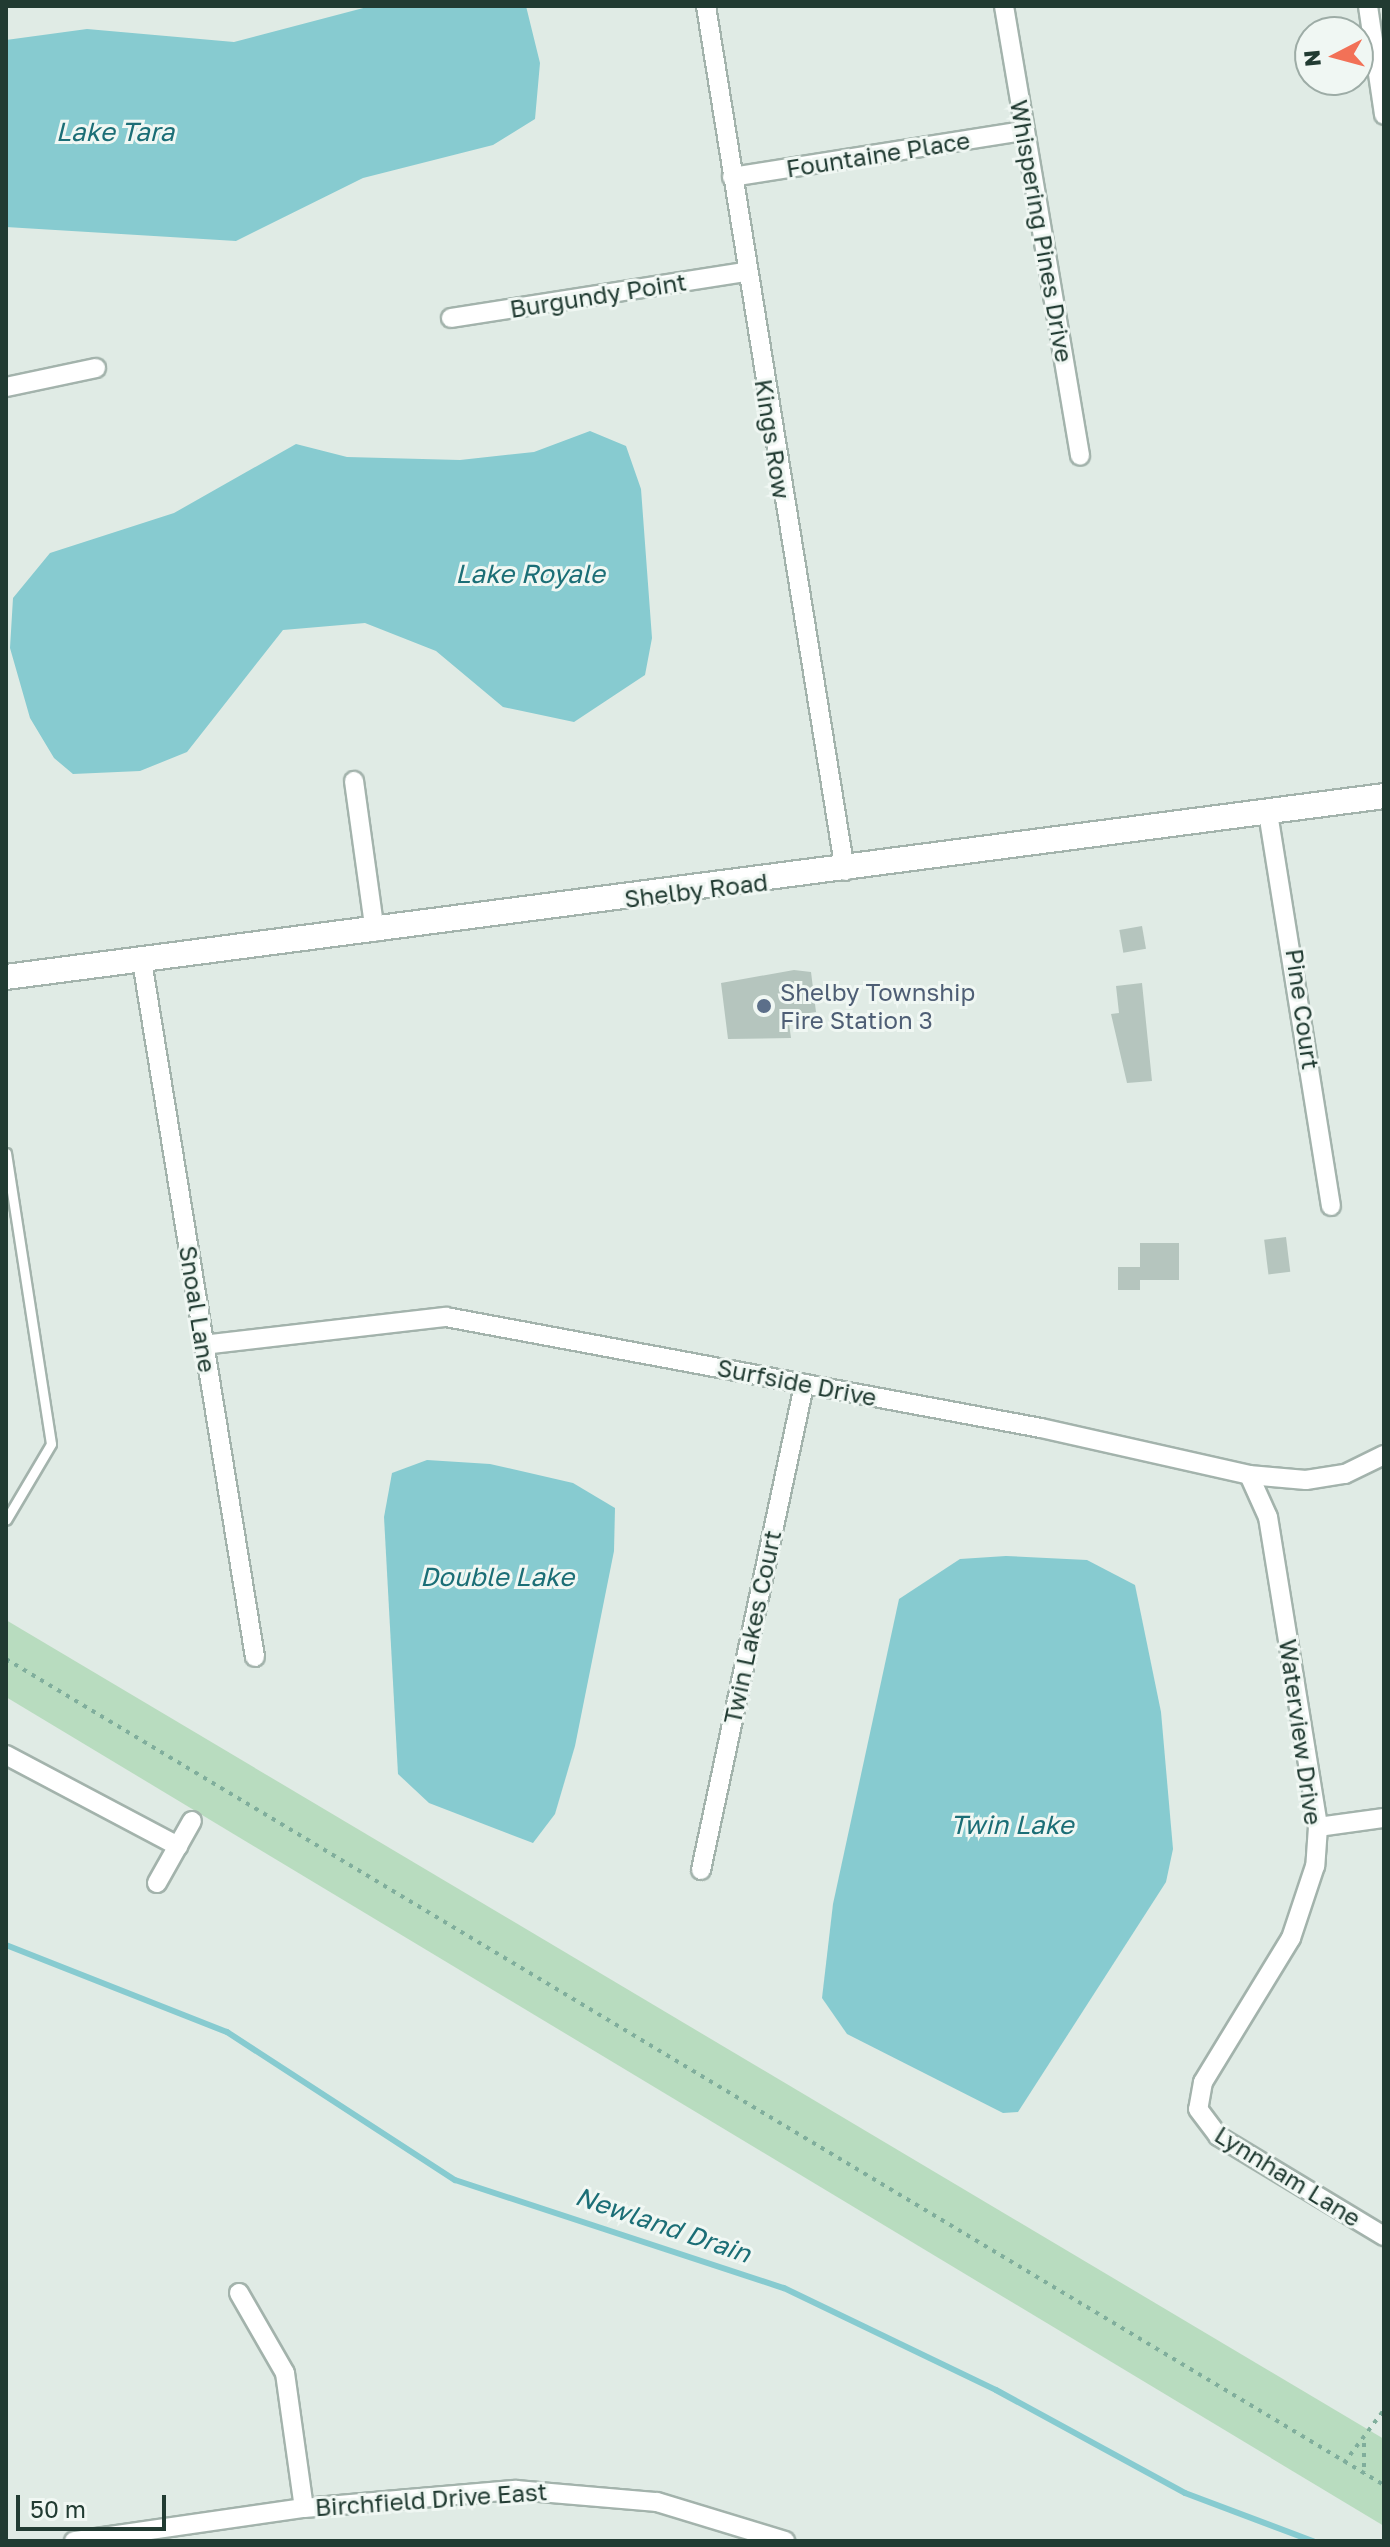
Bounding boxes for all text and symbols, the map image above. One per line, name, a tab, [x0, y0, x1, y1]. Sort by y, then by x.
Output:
north arrow	[1294, 16, 1374, 96]
text: N	[1297, 49, 1326, 68]
street label: Whispering Pines Drive	[1005, 98, 1079, 364]
water label: Lake Tara	[56, 116, 174, 148]
street label: Fountaine Place	[784, 125, 972, 183]
street label: Burgundy Point	[508, 267, 688, 323]
street label: Kings Row	[749, 377, 797, 501]
water label: Lake Royale	[455, 558, 605, 590]
street label: Shelby Road	[623, 867, 769, 913]
street label: Pine Court	[1280, 947, 1326, 1071]
place label: Shelby Township Fire Station 3	[780, 978, 975, 1034]
marker: Shelby Township Fire Station 3	[755, 997, 773, 1015]
street label: Snoal Lane	[174, 1244, 222, 1374]
street label: Surfside Drive	[715, 1352, 879, 1412]
street label: Twin Lakes Court	[717, 1528, 787, 1726]
water label: Double Lake	[420, 1561, 574, 1593]
street label: Waterview Drive	[1274, 1637, 1328, 1827]
water label: Twin Lake	[950, 1809, 1074, 1841]
street label: Lynnham Lane	[1210, 2120, 1366, 2232]
water label: Newland Drain	[571, 2180, 755, 2270]
street label: Birchfield Drive East	[314, 2477, 548, 2521]
scale bar	[20, 2479, 170, 2529]
text: 50 m	[30, 2494, 86, 2523]

